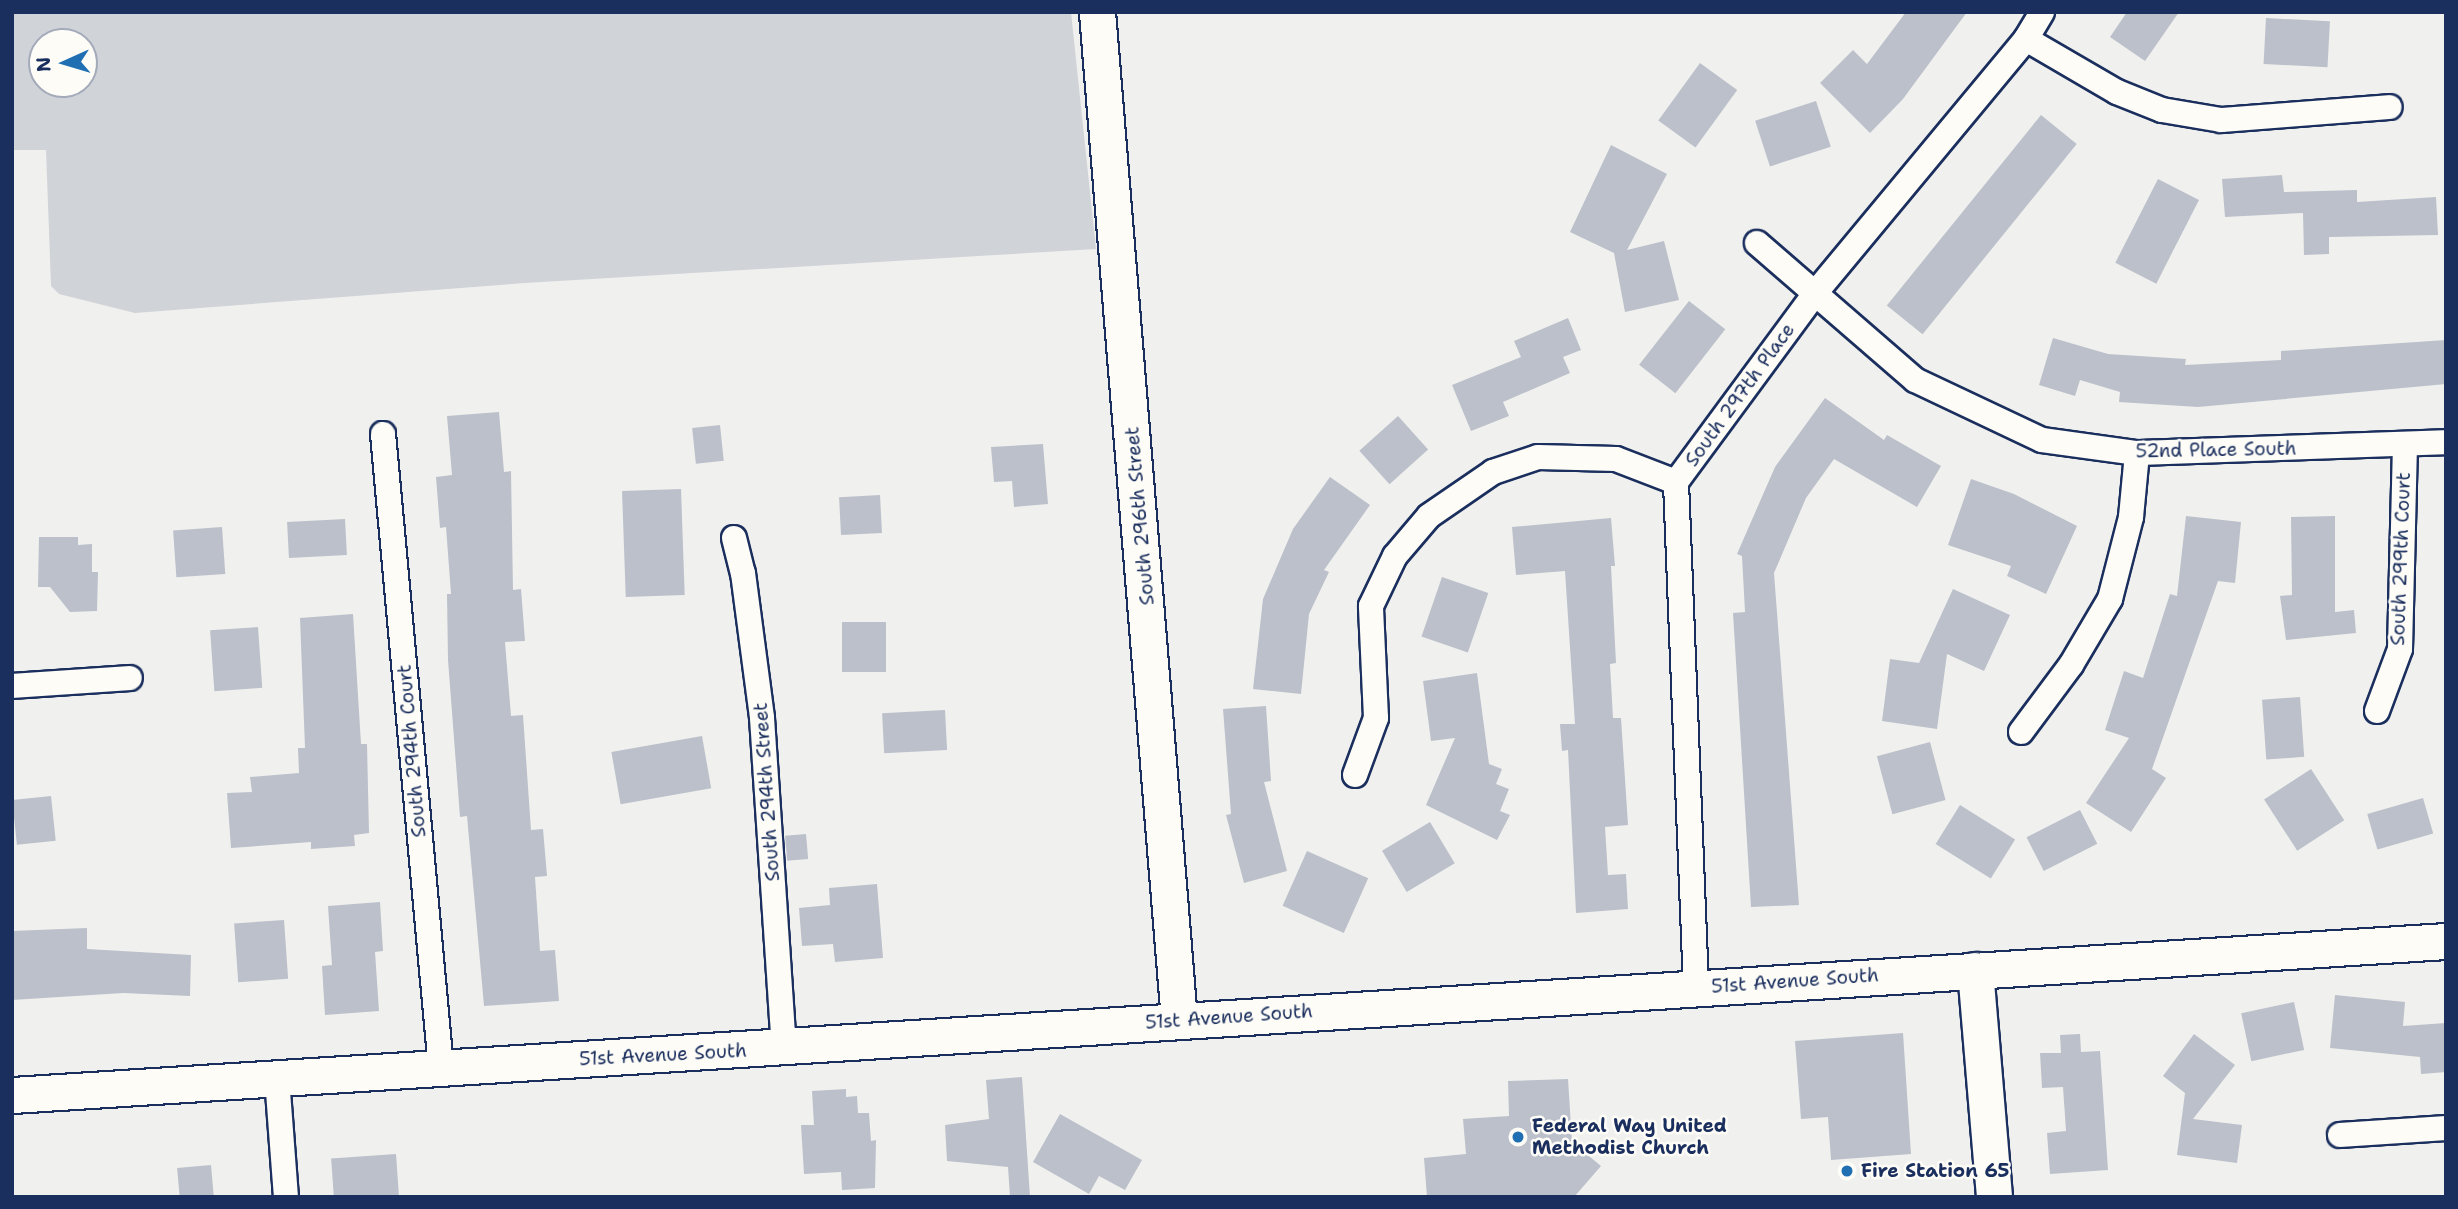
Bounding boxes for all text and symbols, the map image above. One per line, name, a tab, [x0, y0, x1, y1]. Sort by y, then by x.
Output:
north arrow	[28, 28, 98, 98]
text: N	[31, 56, 57, 73]
street label: South 297th Place	[1680, 319, 1800, 471]
street label: South 296th Street	[1121, 426, 1159, 606]
street label: 52nd Place South	[2135, 437, 2297, 463]
street label: South 299th Court	[2387, 472, 2415, 646]
street label: South 294th Court	[393, 664, 431, 838]
street label: South 294th Street	[749, 702, 785, 882]
street label: 51st Avenue South	[1710, 964, 1880, 998]
street label: 51st Avenue South	[1144, 1000, 1314, 1034]
street label: 51st Avenue South	[579, 1039, 747, 1071]
place label: Federal Way United Methodist Church	[1532, 1115, 1727, 1159]
marker: Federal Way United Methodist Church	[1510, 1129, 1526, 1145]
place label: Fire Station 65	[1861, 1160, 2009, 1182]
marker: Fire Station 65	[1839, 1163, 1855, 1179]

